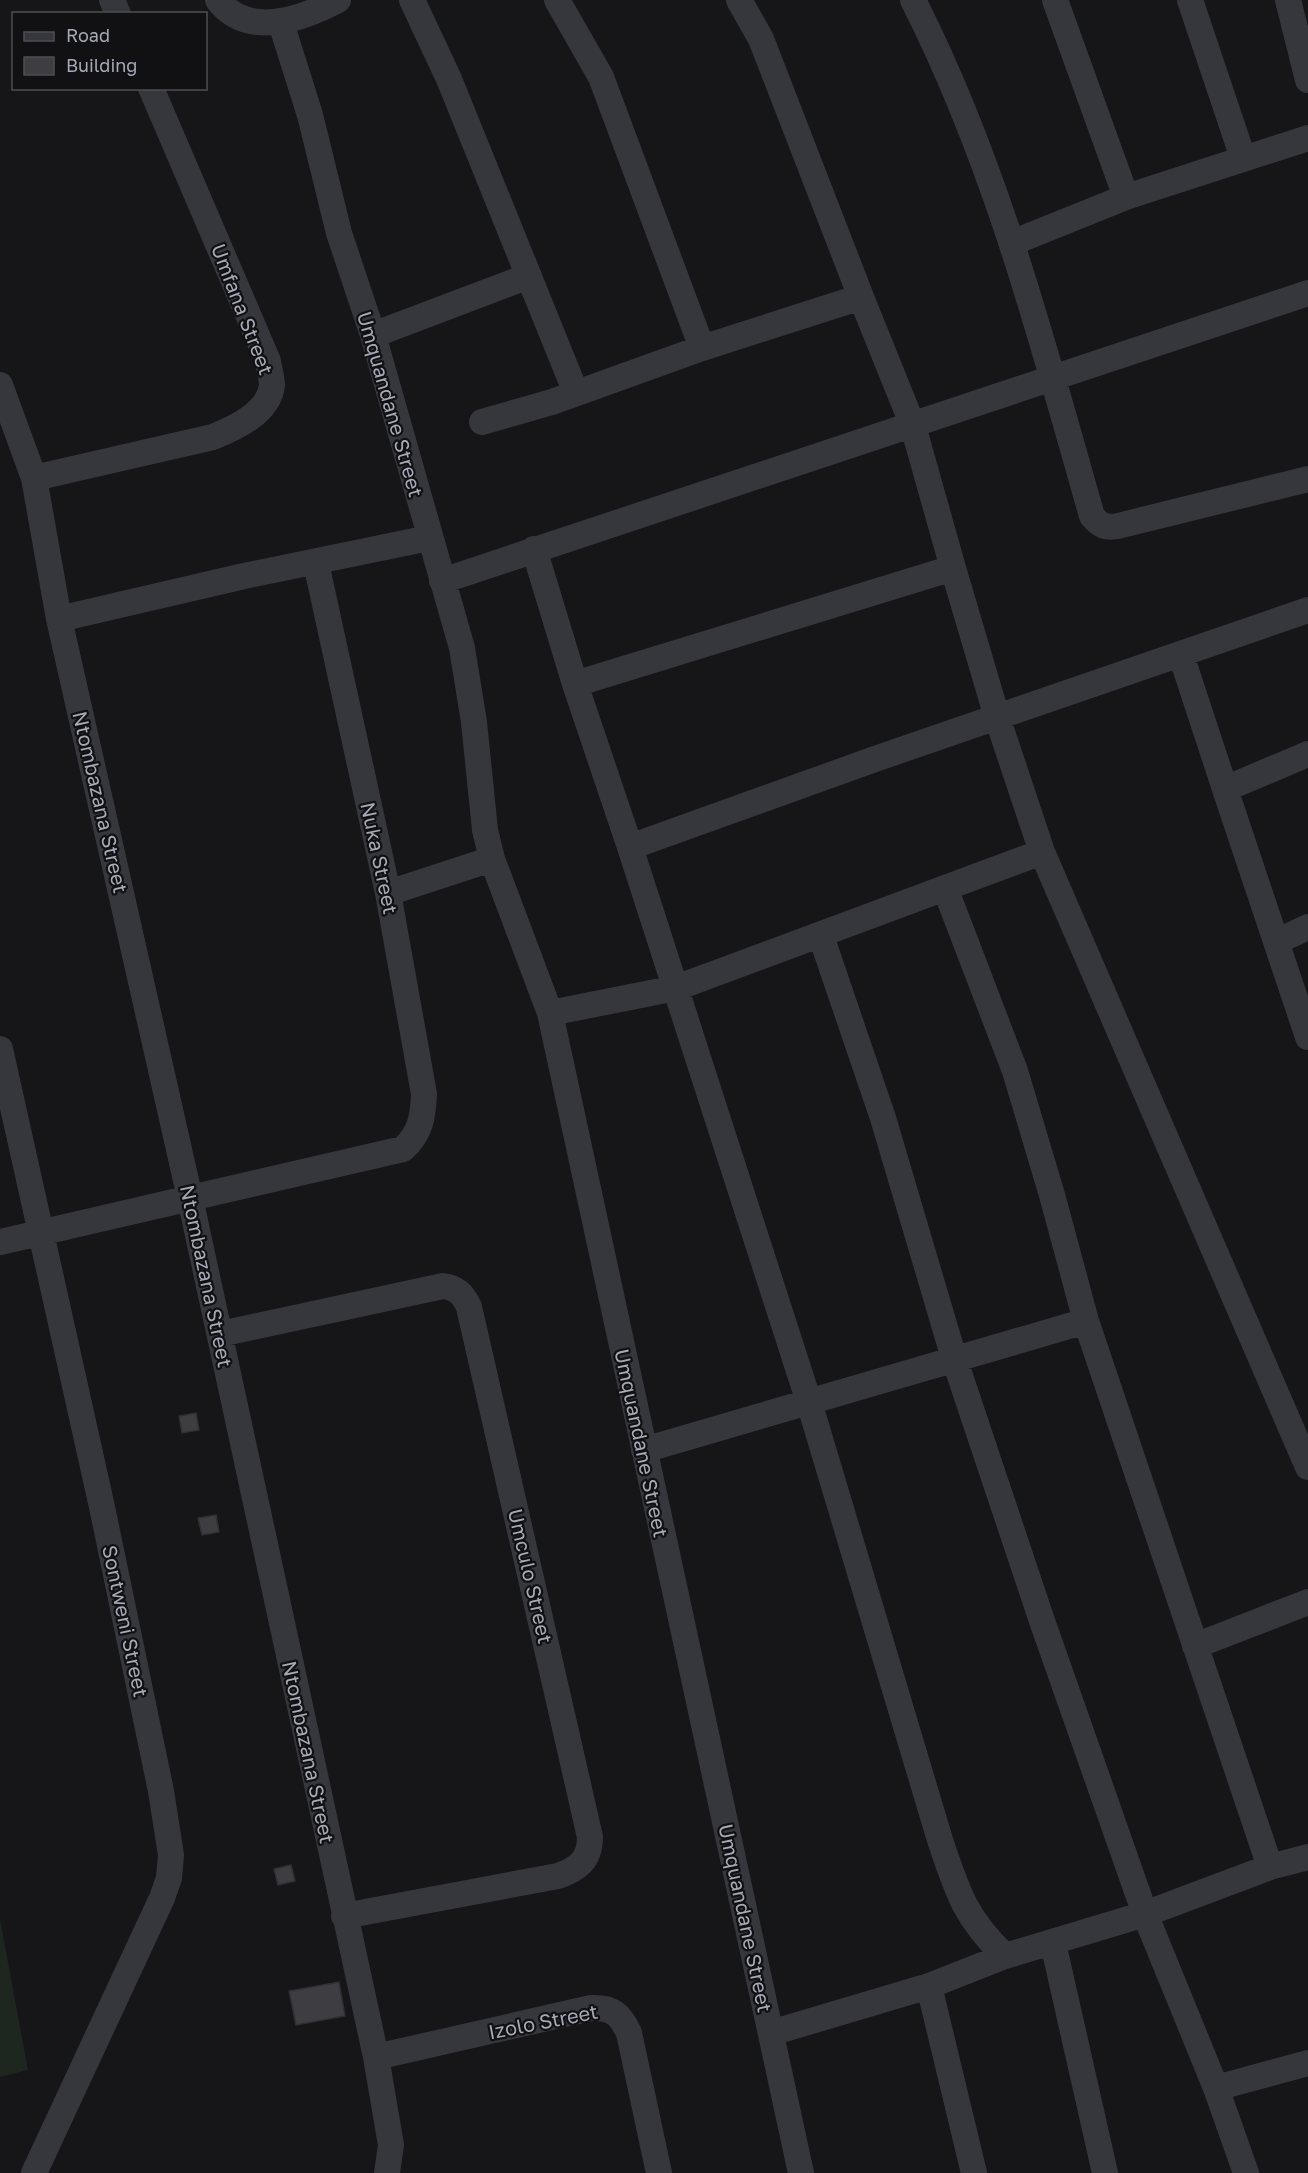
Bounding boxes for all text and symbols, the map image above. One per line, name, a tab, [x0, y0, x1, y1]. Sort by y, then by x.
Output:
legend	[12, 12, 207, 90]
text: Road	[66, 24, 110, 46]
text: Building	[66, 54, 137, 76]
street label: Umfana Street	[207, 240, 279, 378]
street label: Umquandane Street	[353, 308, 429, 500]
street label: Ntombazana Street	[68, 709, 134, 895]
street label: Nuka Street	[356, 800, 404, 916]
street label: Ntombazana Street	[176, 1183, 238, 1369]
street label: Umquandane Street	[610, 1347, 674, 1539]
street label: Umculo Street	[504, 1506, 558, 1646]
street label: Sontweni Street	[98, 1543, 154, 1699]
street label: Ntombazana Street	[278, 1659, 340, 1845]
street label: Umquandane Street	[714, 1822, 778, 2014]
street label: Izolo Street	[486, 1999, 600, 2043]

